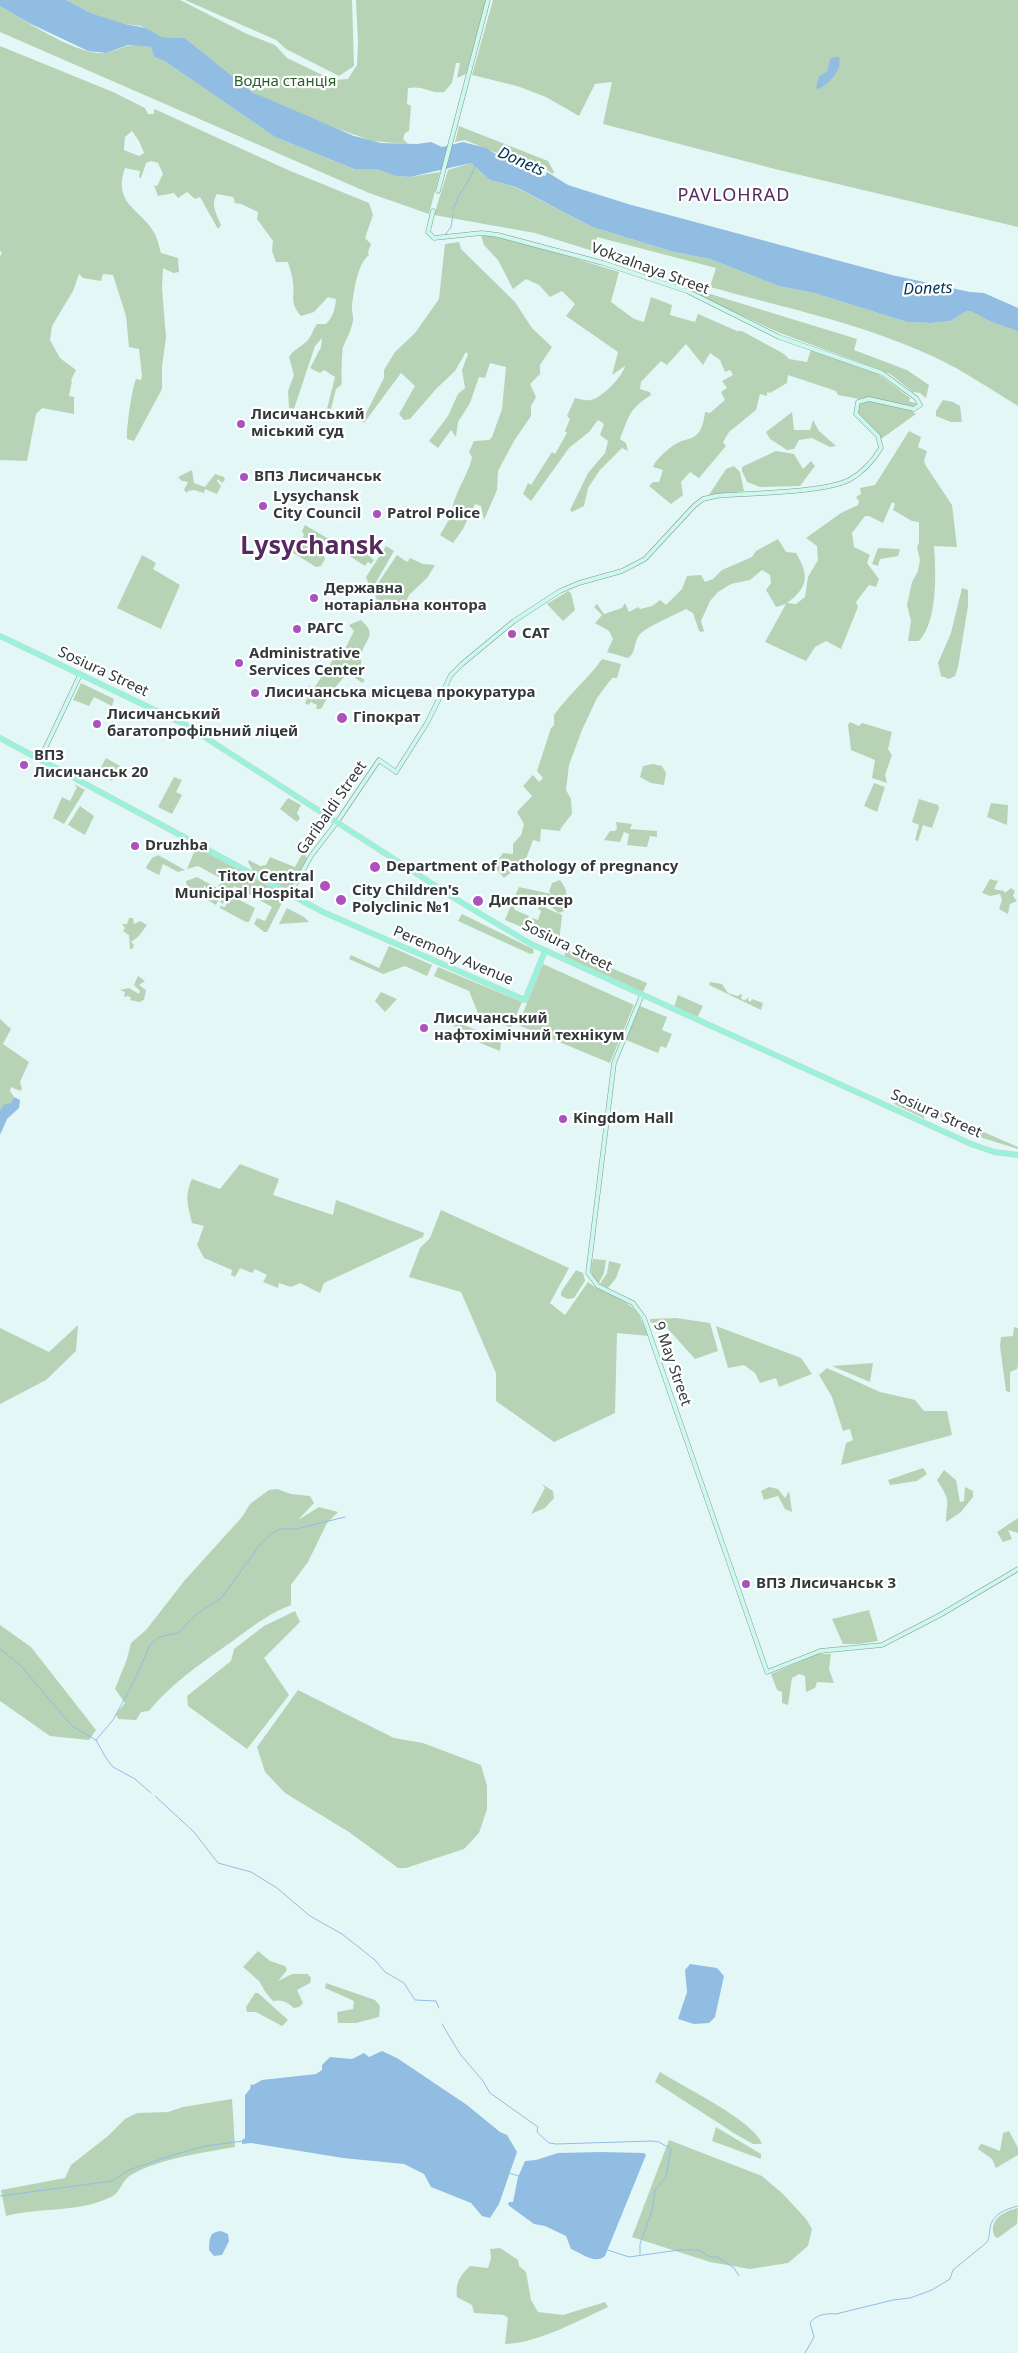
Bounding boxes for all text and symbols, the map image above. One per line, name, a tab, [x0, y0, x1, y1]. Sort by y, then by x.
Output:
park label: Водна станція	[234, 73, 336, 91]
water label: Donets	[495, 143, 547, 181]
district label: PAVLOHRAD	[676, 185, 792, 207]
street label: Vokzalnaya Street	[588, 239, 712, 299]
water label: Donets	[903, 279, 953, 299]
place label: Лисичанський міський суд	[251, 406, 365, 441]
marker: Лисичанський міський суд	[235, 418, 247, 430]
place label: ВПЗ Лисичанськ	[254, 468, 382, 486]
marker: ВПЗ Лисичанськ	[238, 471, 250, 483]
place label: Lysychansk City Council	[273, 488, 361, 523]
marker: Lysychansk City Council	[257, 500, 269, 512]
place label: Patrol Police	[387, 505, 480, 523]
marker: Patrol Police	[371, 508, 383, 520]
district label: Lysychansk	[240, 532, 384, 562]
place label: Державна нотаріальна контора	[324, 580, 487, 615]
marker: Державна нотаріальна контора	[308, 592, 320, 604]
place label: РАГС	[307, 620, 344, 638]
marker: РАГС	[291, 623, 303, 635]
place label: САТ	[522, 625, 550, 643]
marker: САТ	[506, 628, 518, 640]
street label: Sosiura Street	[55, 643, 151, 701]
place label: Administrative Services Center	[249, 645, 365, 680]
marker: Administrative Services Center	[233, 657, 245, 669]
place label: Лисичанська місцева прокуратура	[265, 684, 536, 702]
marker: Лисичанська місцева прокуратура	[249, 687, 261, 699]
place label: Лисичанський багатопрофільний ліцей	[107, 706, 298, 741]
place label: Гіпократ	[353, 709, 420, 727]
marker: Гіпократ	[335, 711, 349, 725]
marker: Лисичанський багатопрофільний ліцей	[91, 718, 103, 730]
place label: ВПЗ Лисичанськ 20	[34, 747, 148, 782]
street label: Garibaldi Street	[293, 758, 371, 858]
marker: ВПЗ Лисичанськ 20	[18, 759, 30, 771]
place label: Druzhba	[145, 837, 208, 855]
marker: Druzhba	[129, 840, 141, 852]
place label: Department of Pathology of pregnancy	[386, 858, 678, 876]
marker: Department of Pathology of pregnancy	[368, 860, 382, 874]
place label: Titov Central Municipal Hospital	[175, 868, 314, 903]
marker: Titov Central Municipal Hospital	[318, 879, 332, 893]
place label: City Children's Polyclinic №1	[352, 882, 459, 917]
place label: Диспансер	[489, 892, 573, 910]
marker: City Children's Polyclinic №1	[334, 893, 348, 907]
marker: Диспансер	[471, 894, 485, 908]
street label: Sosiura Street	[519, 916, 615, 976]
street label: Peremohy Avenue	[390, 923, 516, 989]
place label: Лисичанський нафтохімічний технікум	[434, 1010, 625, 1045]
marker: Лисичанський нафтохімічний технікум	[418, 1022, 430, 1034]
street label: Sosiura Street	[888, 1086, 984, 1142]
place label: Kingdom Hall	[573, 1110, 673, 1128]
marker: Kingdom Hall	[557, 1113, 569, 1125]
street label: 9 May Street	[649, 1320, 695, 1408]
place label: ВПЗ Лисичанськ 3	[756, 1575, 896, 1593]
marker: ВПЗ Лисичанськ 3	[740, 1578, 752, 1590]

